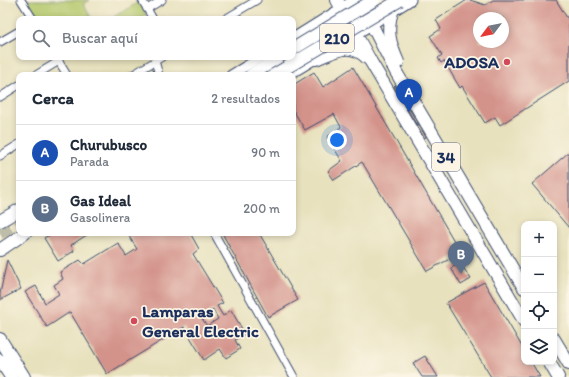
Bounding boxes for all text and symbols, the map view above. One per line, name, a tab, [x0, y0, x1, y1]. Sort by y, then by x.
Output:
north arrow	[473, 12, 509, 48]
search box	[16, 16, 296, 60]
road number: 210	[320, 24, 354, 52]
icon: search	[30, 27, 52, 49]
text: Buscar aquí	[62, 29, 138, 47]
place label: ADOSA	[443, 52, 499, 72]
marker: ADOSA	[502, 57, 512, 67]
pin: A	[396, 79, 422, 112]
text: Cerca	[32, 88, 74, 108]
text: 2 resultados	[211, 91, 280, 106]
your location	[327, 130, 347, 150]
text: Churubusco	[70, 136, 147, 154]
road number: 34	[432, 143, 460, 171]
text: A	[41, 145, 49, 160]
text: 90 m	[251, 145, 280, 160]
text: Parada	[70, 154, 109, 169]
text: Gas Ideal	[70, 192, 131, 210]
text: B	[41, 201, 49, 216]
text: 200 m	[243, 201, 280, 216]
text: Gasolinera	[70, 210, 130, 225]
map controls	[521, 221, 557, 365]
button: +	[521, 221, 557, 257]
pin: B	[448, 241, 474, 274]
button: −	[521, 257, 557, 293]
button: locate	[521, 293, 557, 329]
place label: Lamparas General Electric	[142, 301, 259, 341]
marker: Lamparas General Electric	[129, 316, 139, 326]
button: layers	[521, 329, 557, 365]

